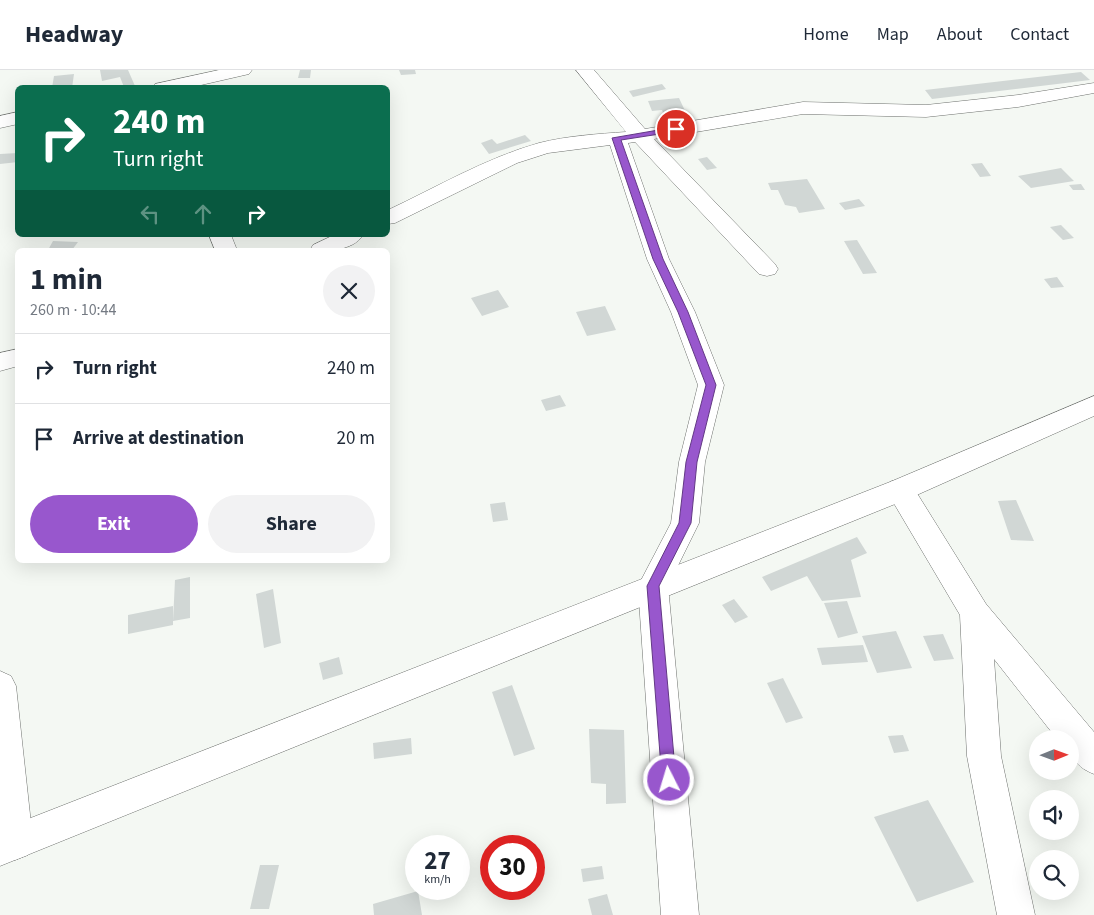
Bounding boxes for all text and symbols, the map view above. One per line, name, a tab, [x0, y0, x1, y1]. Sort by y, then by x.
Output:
text: Headway	[25, 17, 123, 52]
text: Home	[803, 22, 849, 47]
text: Map	[877, 22, 909, 47]
text: About	[937, 22, 982, 47]
text: Contact	[1010, 22, 1069, 47]
text: 240 m	[113, 97, 205, 147]
icon: right	[30, 105, 95, 170]
pin	[655, 108, 697, 150]
icon: arrive	[662, 115, 690, 143]
text: Turn right	[113, 143, 203, 175]
icon: left	[136, 200, 164, 228]
icon: ahead	[189, 200, 217, 228]
icon: right	[242, 200, 270, 228]
text: 1 min	[30, 258, 103, 301]
button: close	[323, 265, 375, 317]
text: 260 m · 10:44	[30, 299, 117, 321]
icon: right	[30, 355, 58, 383]
text: Turn right	[73, 355, 157, 382]
text: 240 m	[327, 355, 375, 382]
icon: arrive	[30, 425, 58, 453]
text: Arrive at destination	[73, 425, 244, 452]
text: 20 m	[337, 425, 375, 452]
button: Exit	[30, 495, 198, 553]
button: Share	[208, 495, 375, 553]
north arrow	[1029, 730, 1079, 780]
map controls	[1029, 730, 1079, 900]
position arrow	[642, 753, 694, 805]
button: sound	[1029, 790, 1079, 840]
speed limit sign: 30	[480, 835, 545, 900]
text: 27	[424, 843, 451, 879]
button: search	[1029, 850, 1079, 900]
text: km/h	[424, 871, 451, 888]

